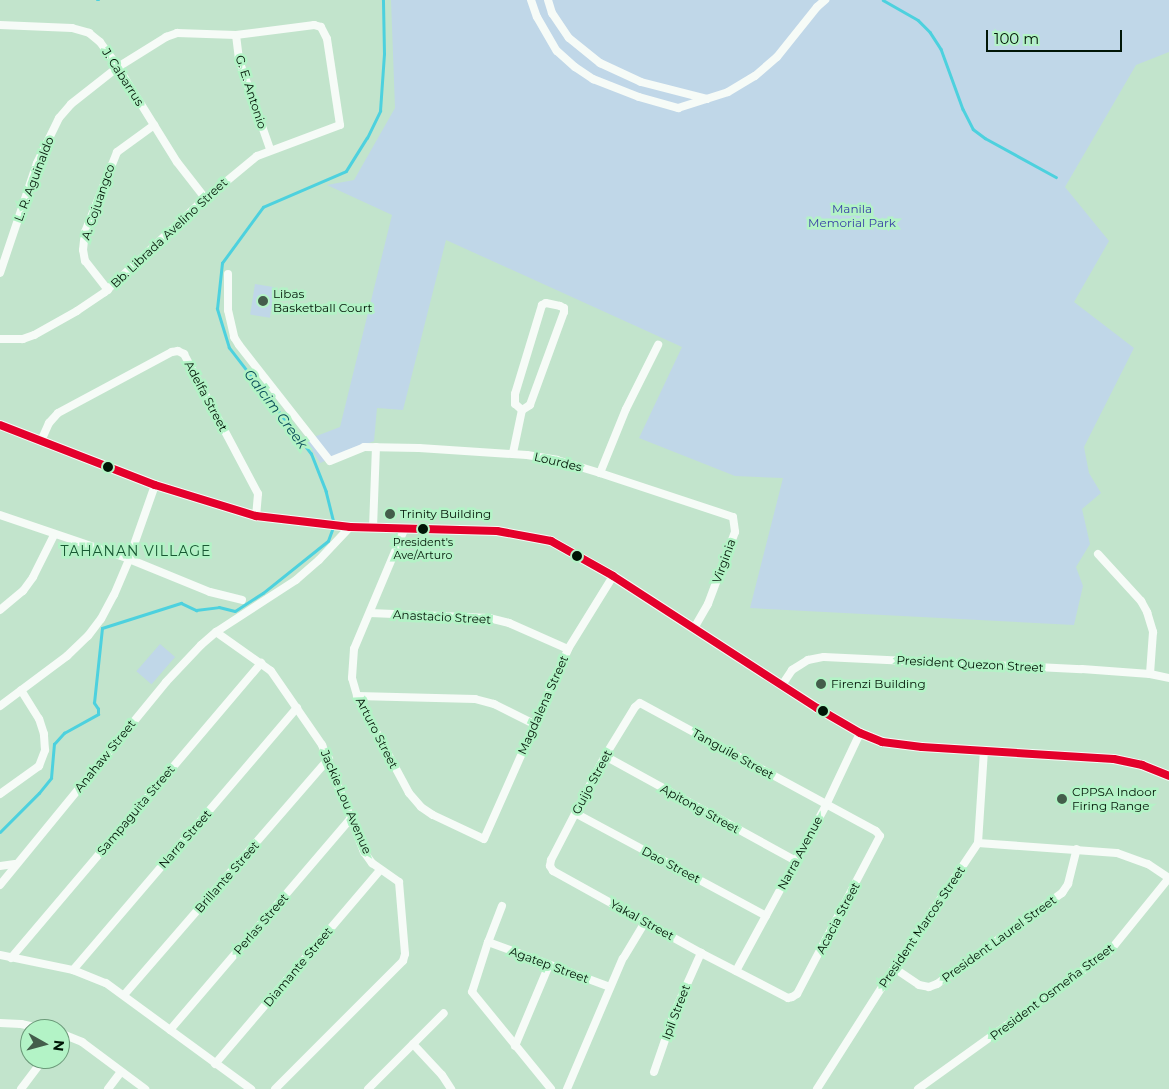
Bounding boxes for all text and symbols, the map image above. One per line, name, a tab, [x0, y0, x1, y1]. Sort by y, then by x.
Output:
scale bar	[989, 20, 1125, 52]
text: 100 m	[994, 29, 1039, 48]
street label: J. Cabarrus	[99, 46, 147, 108]
street label: G. E. Antonio	[232, 53, 270, 131]
street label: L. R. Aguinaldo	[11, 135, 57, 223]
street label: A. Cojuangco	[78, 162, 118, 242]
street label: Bb. Librada Avelino Street	[108, 175, 230, 291]
park label: Manila Memorial Park	[808, 202, 896, 230]
place label: Libas Basketball Court	[273, 287, 372, 315]
marker: Libas Basketball Court	[257, 295, 269, 307]
street label: Adelfa Street	[181, 358, 231, 434]
water label: Galcim Creek	[241, 366, 311, 452]
street label: Lourdes	[533, 450, 583, 474]
unlabelled marker	[103, 462, 113, 472]
place label: Trinity Building	[400, 507, 491, 521]
marker: Trinity Building	[384, 508, 396, 520]
marker: President's Ave/Arturo	[418, 524, 428, 534]
place label: President's Ave/Arturo	[393, 536, 453, 562]
street label: Virginia	[709, 537, 739, 585]
district label: TAHANAN VILLAGE	[59, 543, 213, 559]
unlabelled marker	[572, 551, 582, 561]
street label: Anastacio Street	[393, 607, 491, 627]
street label: Magdalena Street	[515, 653, 571, 757]
street label: President Quezon Street	[896, 653, 1044, 675]
place label: Firenzi Building	[831, 677, 926, 691]
marker: Firenzi Building	[815, 678, 827, 690]
street label: Arturo Street	[353, 695, 401, 771]
unlabelled marker	[818, 706, 828, 716]
street label: Anahaw Street	[71, 717, 139, 795]
street label: Tanguile Street	[690, 726, 776, 782]
street label: Guijo Street	[569, 747, 615, 817]
street label: Jackie Lou Avenue	[318, 748, 374, 856]
street label: Sampaguita Street	[94, 762, 178, 858]
street label: Apitong Street	[658, 781, 742, 837]
place label: CPPSA Indoor Firing Range	[1072, 785, 1156, 813]
marker: CPPSA Indoor Firing Range	[1056, 793, 1068, 805]
street label: Narra Street	[156, 807, 214, 871]
street label: Narra Avenue	[775, 814, 825, 892]
street label: Brillante Street	[192, 838, 262, 916]
street label: Dao Street	[639, 844, 703, 886]
street label: President Marcos Street	[876, 863, 968, 991]
street label: Acacia Street	[813, 880, 863, 956]
street label: Perlas Street	[231, 891, 291, 957]
street label: President Laurel Street	[939, 893, 1059, 985]
street label: Yakal Street	[608, 897, 676, 943]
street label: Diamante Street	[261, 924, 335, 1010]
street label: President Osmeña Street	[987, 941, 1117, 1043]
street label: Agatep Street	[507, 944, 591, 986]
street label: Ipil Street	[659, 983, 693, 1041]
north arrow	[20, 1019, 70, 1069]
text: N	[49, 1039, 69, 1052]

